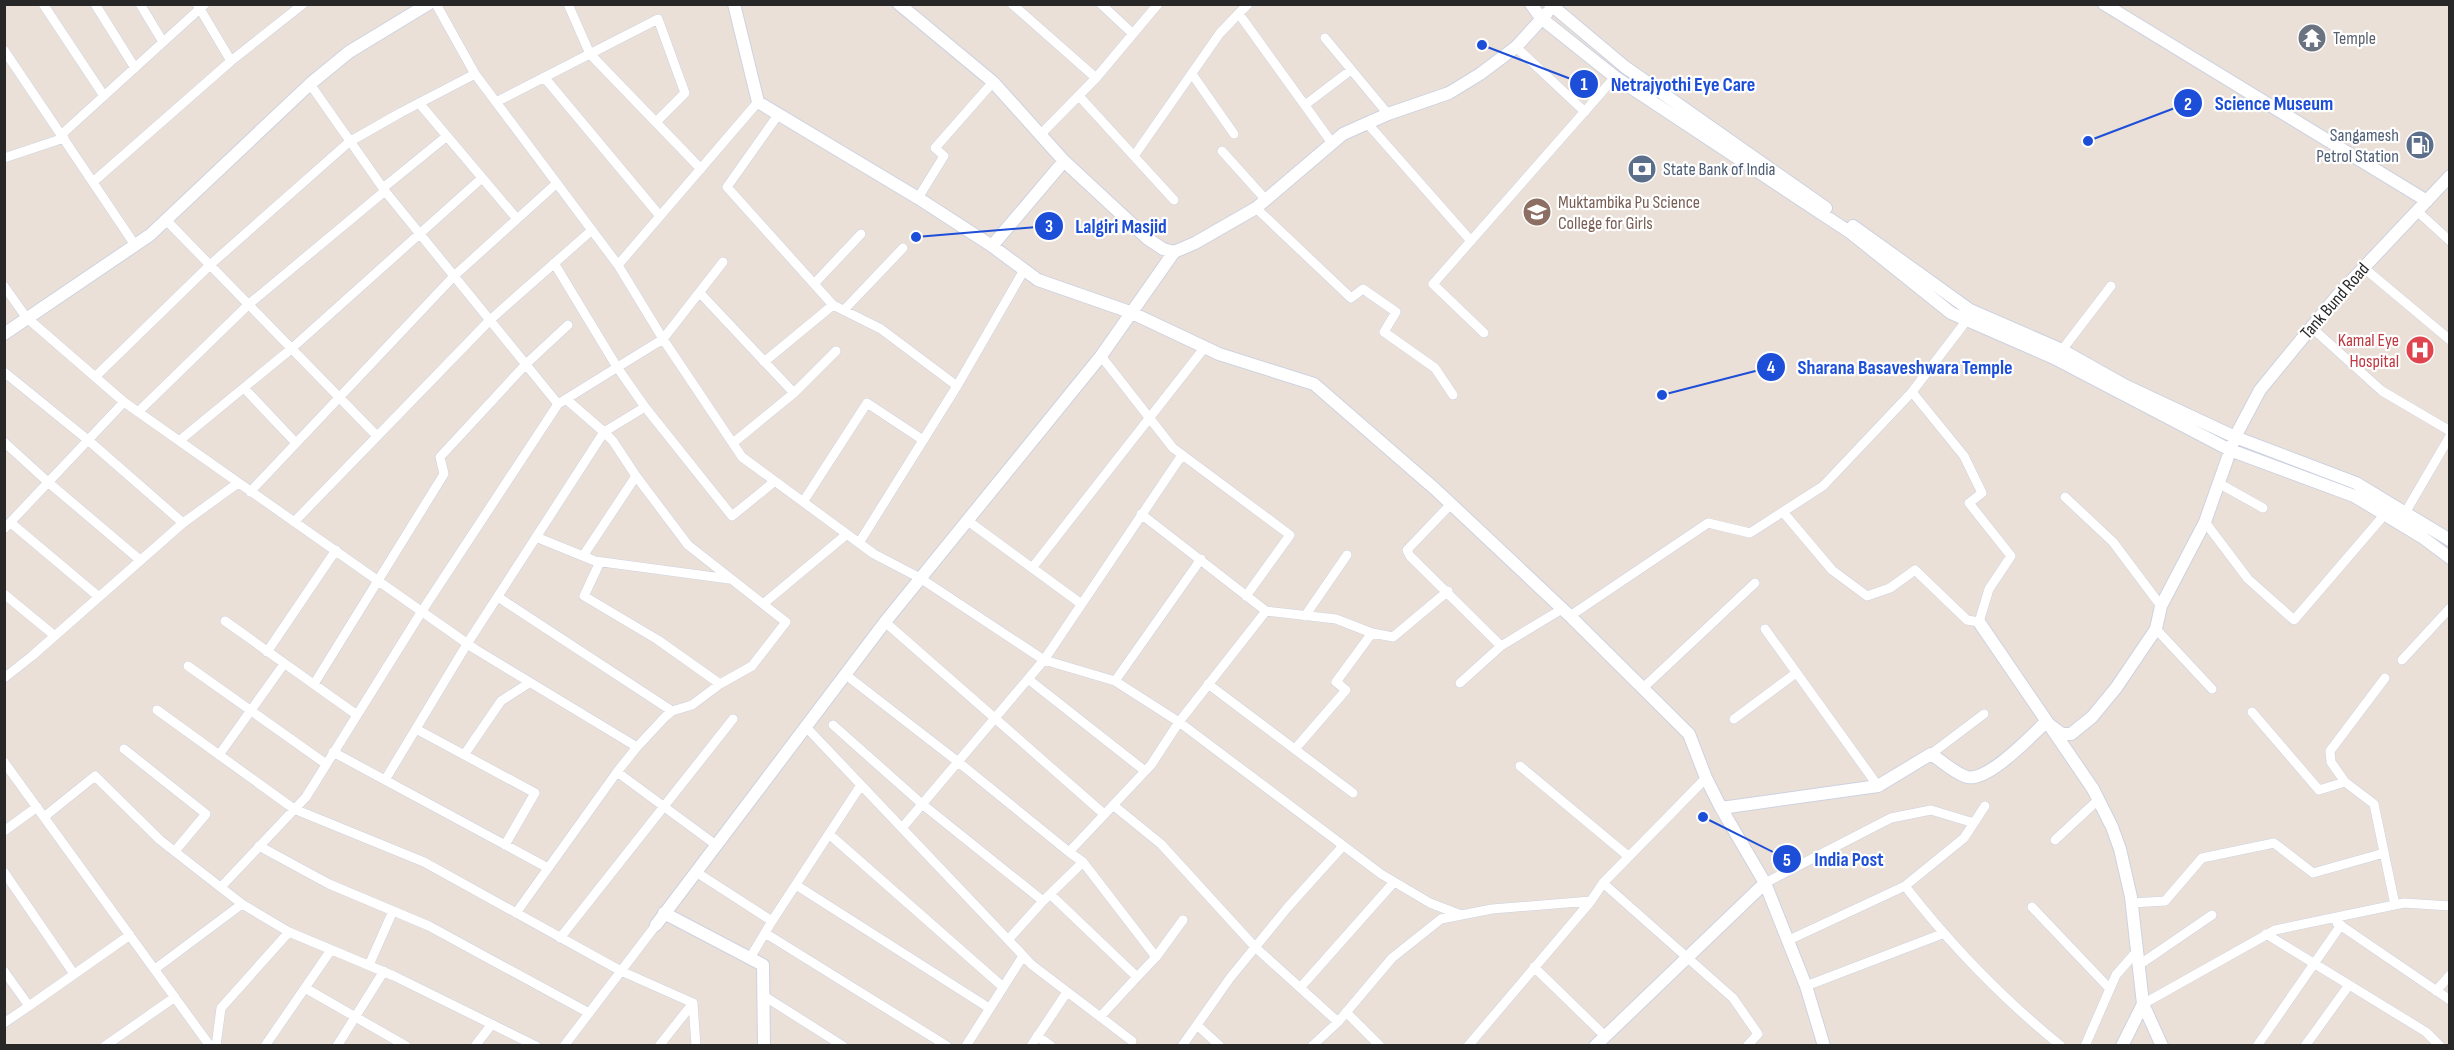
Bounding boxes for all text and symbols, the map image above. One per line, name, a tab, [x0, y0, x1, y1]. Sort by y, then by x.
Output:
temple icon: Temple	[2296, 22, 2328, 54]
place label: Temple	[2333, 28, 2376, 49]
callout: Netrajyothi Eye Care	[1569, 65, 1768, 103]
text: Netrajyothi Eye Care	[1611, 73, 1755, 97]
text: 1	[1580, 74, 1588, 95]
callout: Science Museum	[2173, 84, 2345, 122]
text: Science Museum	[2215, 92, 2333, 116]
text: 2	[2184, 94, 2192, 115]
place label: Sangamesh Petrol Station	[2316, 125, 2399, 167]
fuel station icon: Sangamesh Petrol Station	[2404, 129, 2436, 161]
bank icon: State Bank of India	[1626, 153, 1658, 185]
place label: State Bank of India	[1663, 159, 1776, 180]
place label: Muktambika Pu Science College for Girls	[1558, 192, 1700, 234]
school or university icon: Muktambika Pu Science College for Girls	[1521, 196, 1553, 228]
callout: Lalgiri Masjid	[1034, 207, 1179, 245]
text: Lalgiri Masjid	[1075, 215, 1167, 239]
text: 3	[1045, 216, 1053, 237]
street label: Tank Bund Road	[2296, 259, 2374, 343]
place label: Kamal Eye Hospital	[2338, 330, 2399, 372]
hospital icon: Kamal Eye Hospital	[2404, 334, 2436, 366]
callout: Sharana Basaveshwara Temple	[1756, 348, 2025, 386]
text: Sharana Basaveshwara Temple	[1798, 356, 2013, 380]
text: 4	[1767, 357, 1776, 378]
callout: India Post	[1772, 840, 1895, 878]
text: India Post	[1814, 848, 1884, 872]
text: 5	[1783, 850, 1791, 871]

